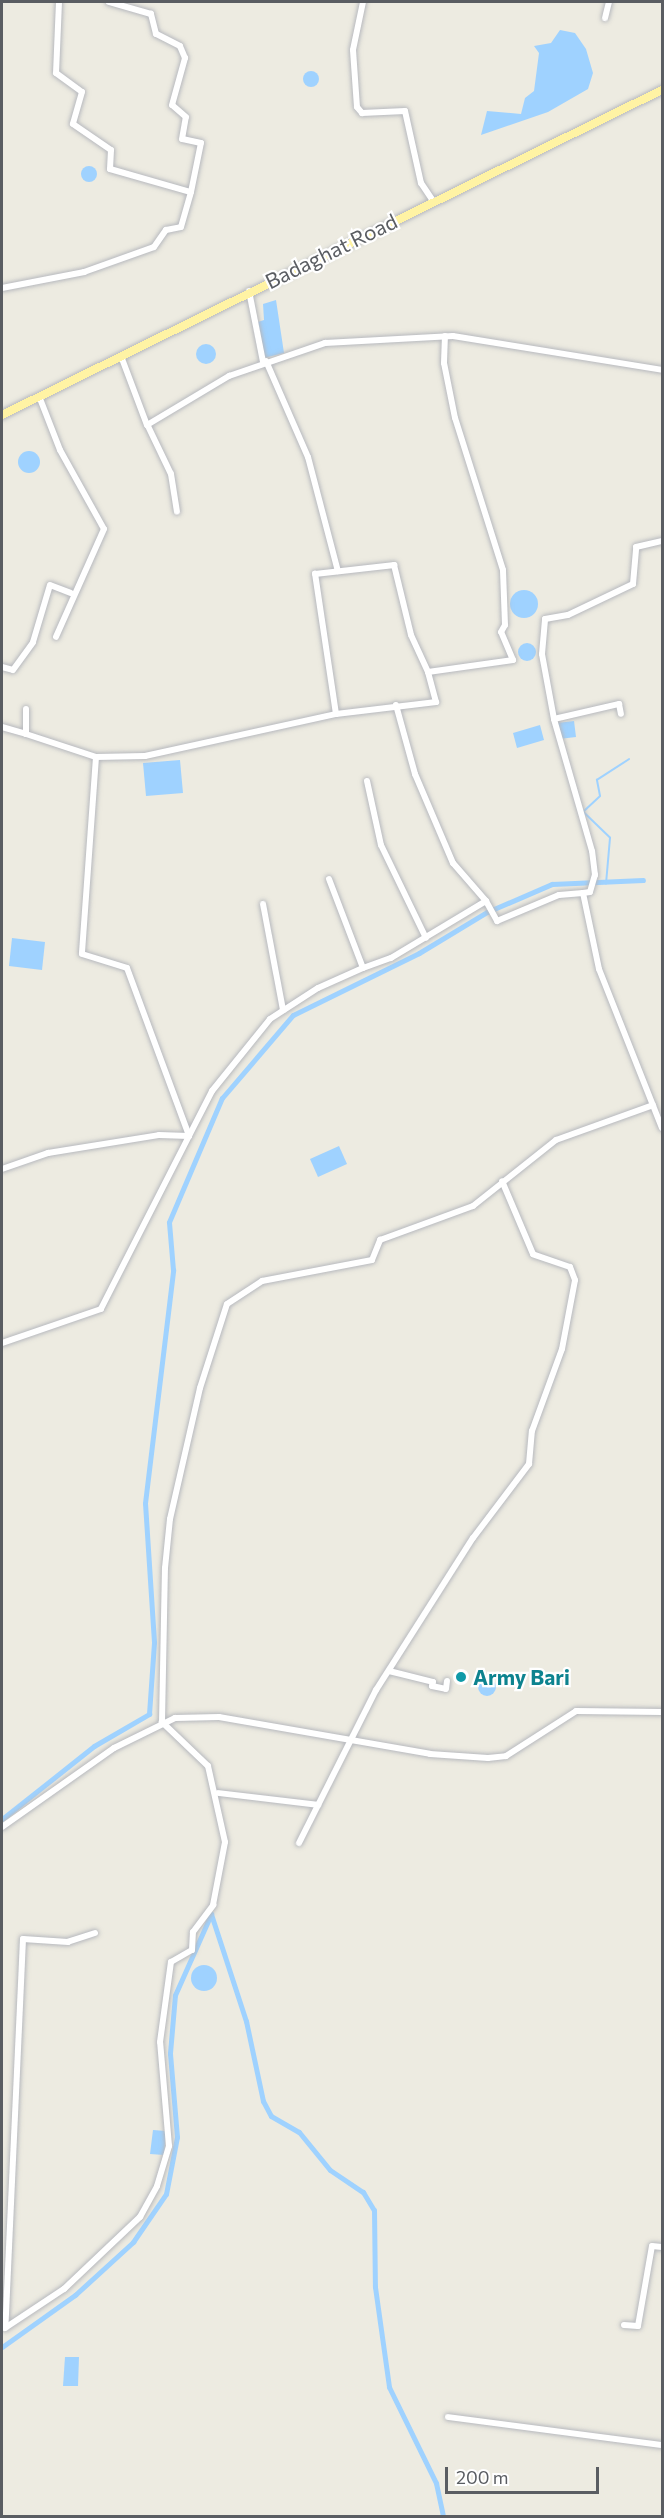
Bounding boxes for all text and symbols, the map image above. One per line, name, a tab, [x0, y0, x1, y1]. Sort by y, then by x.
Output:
street label: Badaghat Road	[261, 208, 401, 294]
place label: Army Bari	[473, 1664, 570, 1690]
marker: Army Bari	[454, 1670, 468, 1684]
scale bar	[448, 2455, 602, 2493]
text: 200 m	[456, 2466, 509, 2488]

